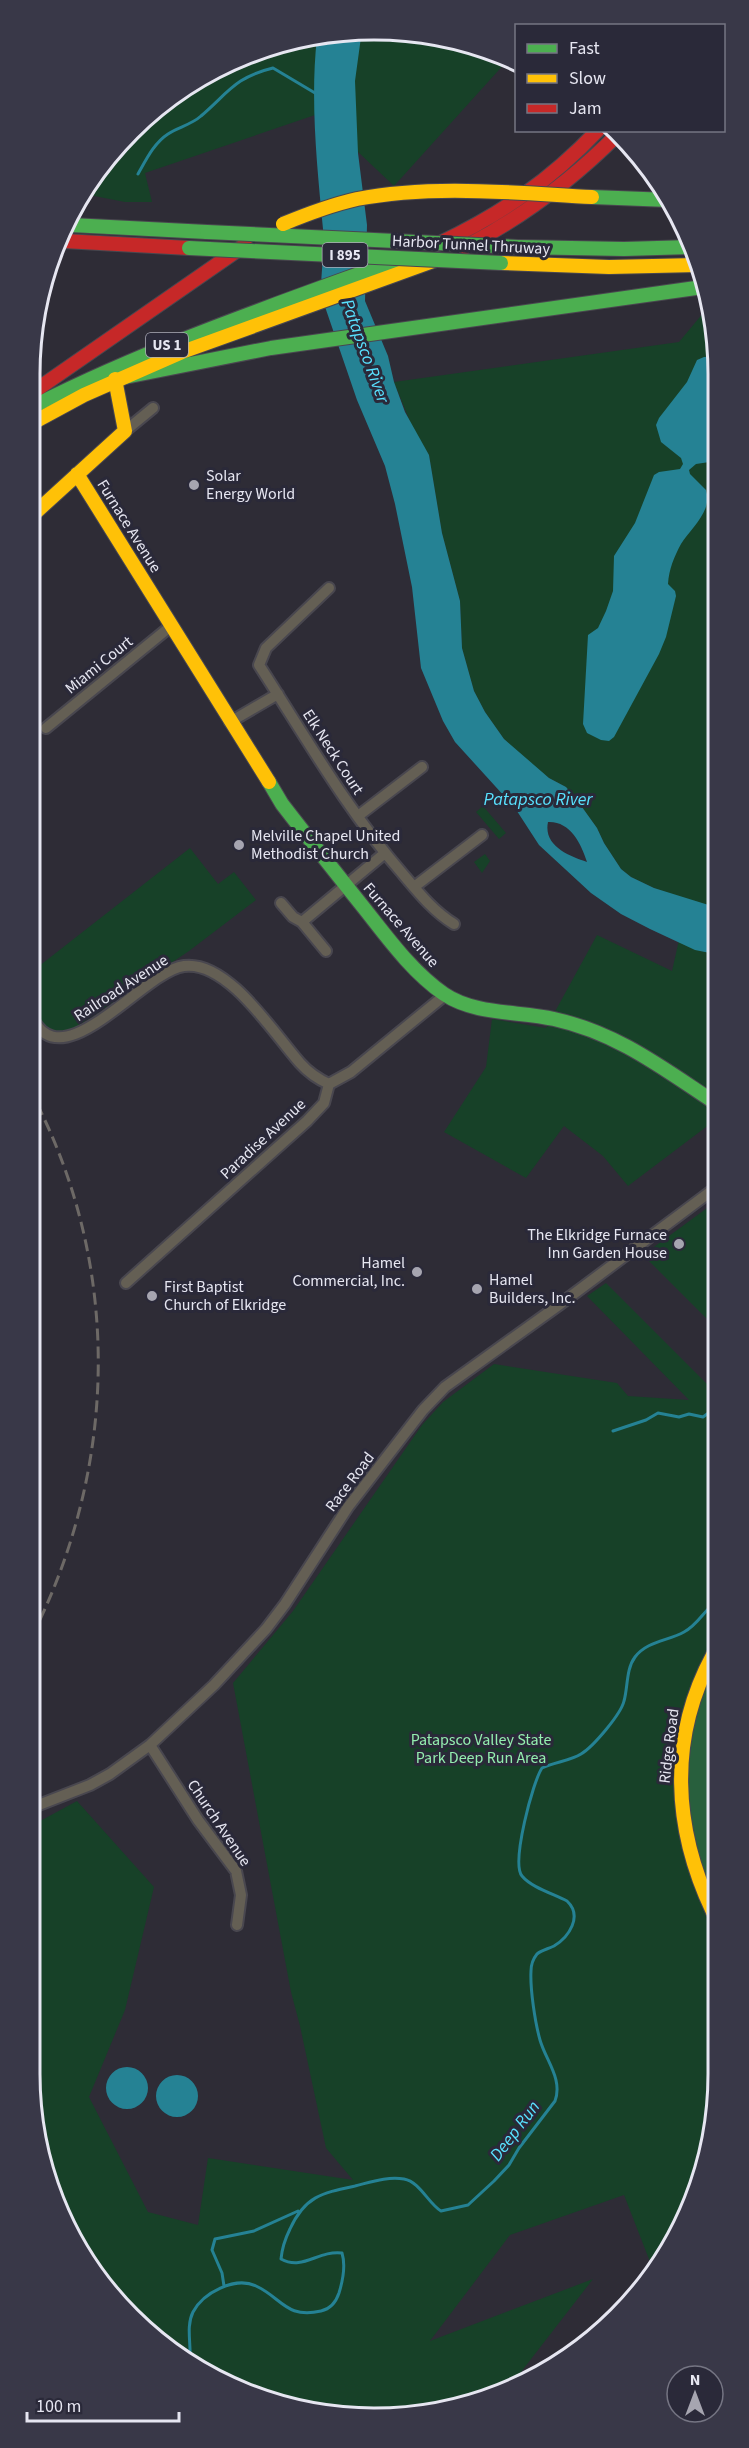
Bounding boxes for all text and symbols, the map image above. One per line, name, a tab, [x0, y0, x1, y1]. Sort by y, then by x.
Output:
legend	[515, 24, 725, 132]
text: Fast	[569, 36, 600, 61]
text: Slow	[569, 66, 606, 91]
text: Jam	[569, 96, 602, 121]
street label: Harbor Tunnel Thruway	[392, 230, 551, 260]
road number: I 895	[322, 243, 368, 267]
water label: Patapsco River	[335, 296, 396, 407]
road number: US 1	[146, 333, 188, 357]
place label: Solar Energy World	[206, 465, 295, 505]
street label: Furnace Avenue	[92, 475, 166, 577]
marker: Solar Energy World	[187, 478, 201, 492]
street label: Miami Court	[60, 630, 138, 699]
street label: Elk Neck Court	[297, 705, 369, 800]
water label: Patapsco River	[484, 787, 593, 812]
place label: Melville Chapel United Methodist Church	[251, 825, 400, 865]
marker: Melville Chapel United Methodist Church	[232, 838, 246, 852]
street label: Furnace Avenue	[358, 878, 444, 972]
street label: Railroad Avenue	[70, 949, 173, 1027]
street label: Paradise Avenue	[215, 1094, 311, 1184]
place label: The Elkridge Furnace Inn Garden House	[527, 1224, 667, 1264]
marker: The Elkridge Furnace Inn Garden House	[672, 1237, 686, 1251]
place label: Hamel Commercial, Inc.	[293, 1252, 405, 1292]
marker: Hamel Commercial, Inc.	[410, 1265, 424, 1279]
place label: Hamel Builders, Inc.	[489, 1269, 576, 1309]
place label: First Baptist Church of Elkridge	[164, 1276, 286, 1316]
marker: Hamel Builders, Inc.	[470, 1282, 484, 1296]
marker: First Baptist Church of Elkridge	[145, 1289, 159, 1303]
street label: Race Road	[320, 1448, 380, 1516]
street label: Ridge Road	[653, 1707, 685, 1785]
park label: Patapsco Valley State Park Deep Run Area	[411, 1729, 551, 1769]
street label: Church Avenue	[182, 1775, 256, 1871]
water label: Deep Run	[484, 2096, 546, 2166]
north arrow	[665, 2364, 725, 2424]
text: N	[690, 2369, 700, 2391]
scale bar	[27, 2385, 178, 2423]
text: 100 m	[36, 2394, 81, 2419]

